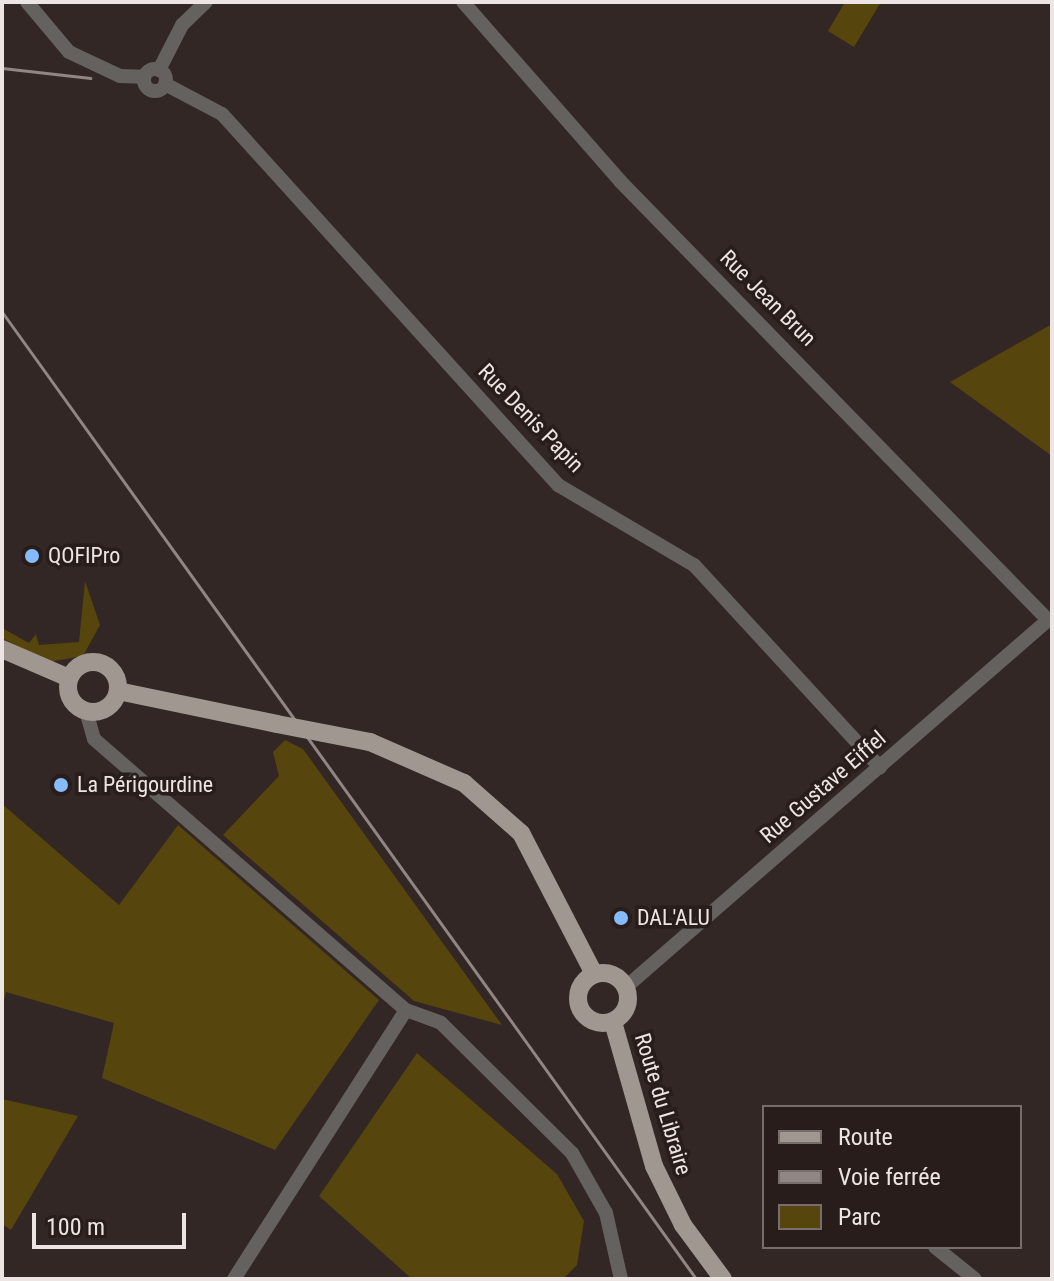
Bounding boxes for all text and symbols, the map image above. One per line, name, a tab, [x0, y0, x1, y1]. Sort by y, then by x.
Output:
street label: Rue Jean Brun	[715, 245, 821, 351]
street label: Rue Denis Papin	[473, 358, 589, 478]
place label: QOFIPro	[48, 543, 120, 569]
marker: QOFIPro	[23, 547, 41, 565]
street label: Rue Gustave Eiffel	[755, 725, 891, 849]
place label: La Périgourdine	[77, 772, 213, 798]
marker: La Périgourdine	[52, 776, 70, 794]
place label: DAL'ALU	[637, 905, 710, 931]
marker: DAL'ALU	[612, 909, 630, 927]
street label: Route du Libraire	[629, 1030, 697, 1178]
legend	[762, 1105, 1022, 1249]
text: Route	[838, 1123, 893, 1151]
text: Voie ferrée	[838, 1163, 941, 1191]
scale bar	[36, 1197, 190, 1247]
text: Parc	[838, 1203, 881, 1231]
text: 100 m	[46, 1213, 105, 1241]

